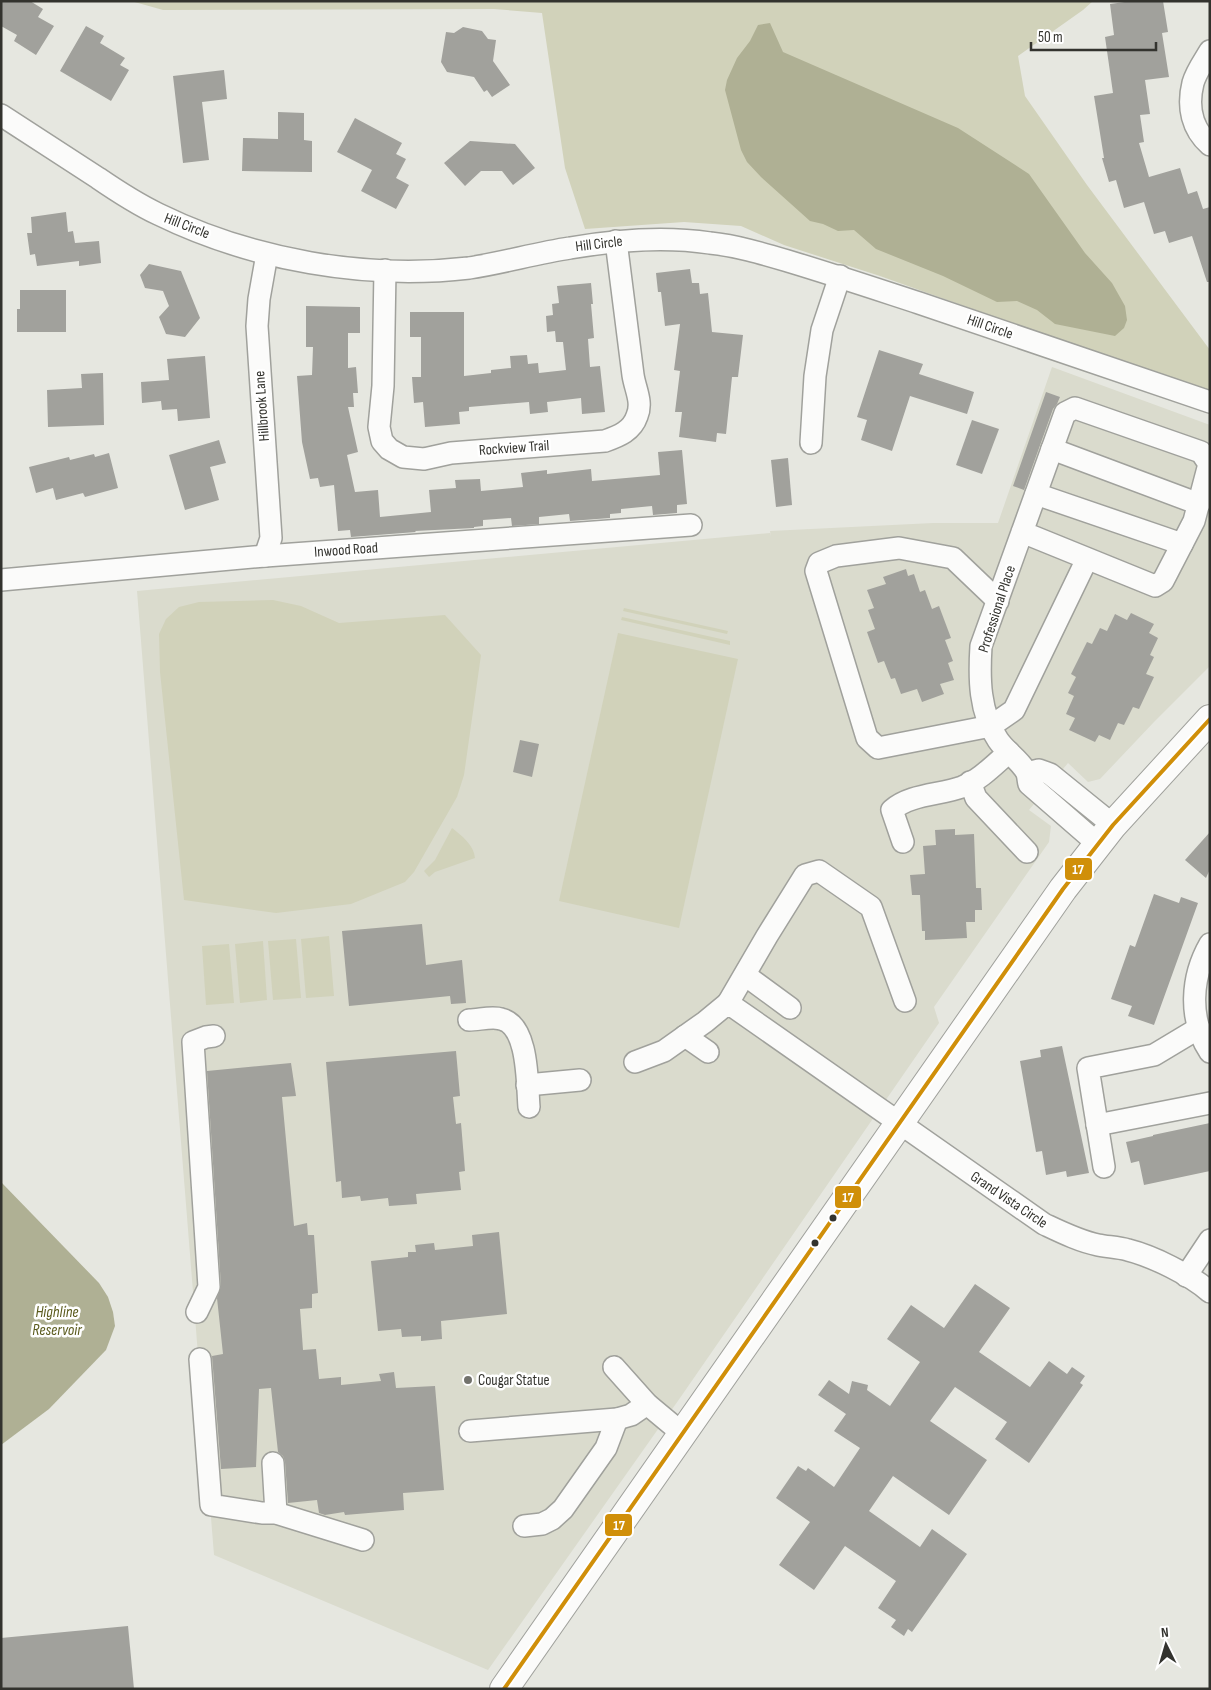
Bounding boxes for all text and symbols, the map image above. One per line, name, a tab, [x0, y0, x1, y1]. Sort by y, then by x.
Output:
scale bar	[1031, 20, 1156, 52]
text: 50 m	[1038, 28, 1063, 47]
street label: Hill Circle	[162, 209, 212, 243]
street label: Hill Circle	[574, 232, 624, 256]
street label: Hill Circle	[965, 310, 1015, 344]
street label: Hillbrook Lane	[250, 370, 274, 442]
street label: Rockview Trail	[478, 436, 550, 460]
street label: Inwood Road	[313, 538, 379, 562]
street label: Professional Place	[974, 563, 1020, 655]
line badge: 17	[1064, 857, 1093, 881]
text: 17	[1072, 861, 1085, 878]
street label: Grand Vista Circle	[967, 1167, 1051, 1233]
line badge: 17	[834, 1185, 862, 1209]
text: 17	[842, 1189, 855, 1206]
unlabelled marker	[828, 1213, 838, 1223]
unlabelled marker	[810, 1238, 820, 1248]
water label: Highline Reservoir	[32, 1303, 82, 1340]
place label: Cougar Statue	[478, 1371, 549, 1390]
marker: Cougar Statue	[462, 1374, 474, 1386]
line badge: 17	[604, 1513, 633, 1537]
text: 17	[613, 1517, 626, 1534]
north arrow	[1141, 1620, 1191, 1670]
text: N	[1160, 1624, 1169, 1641]

